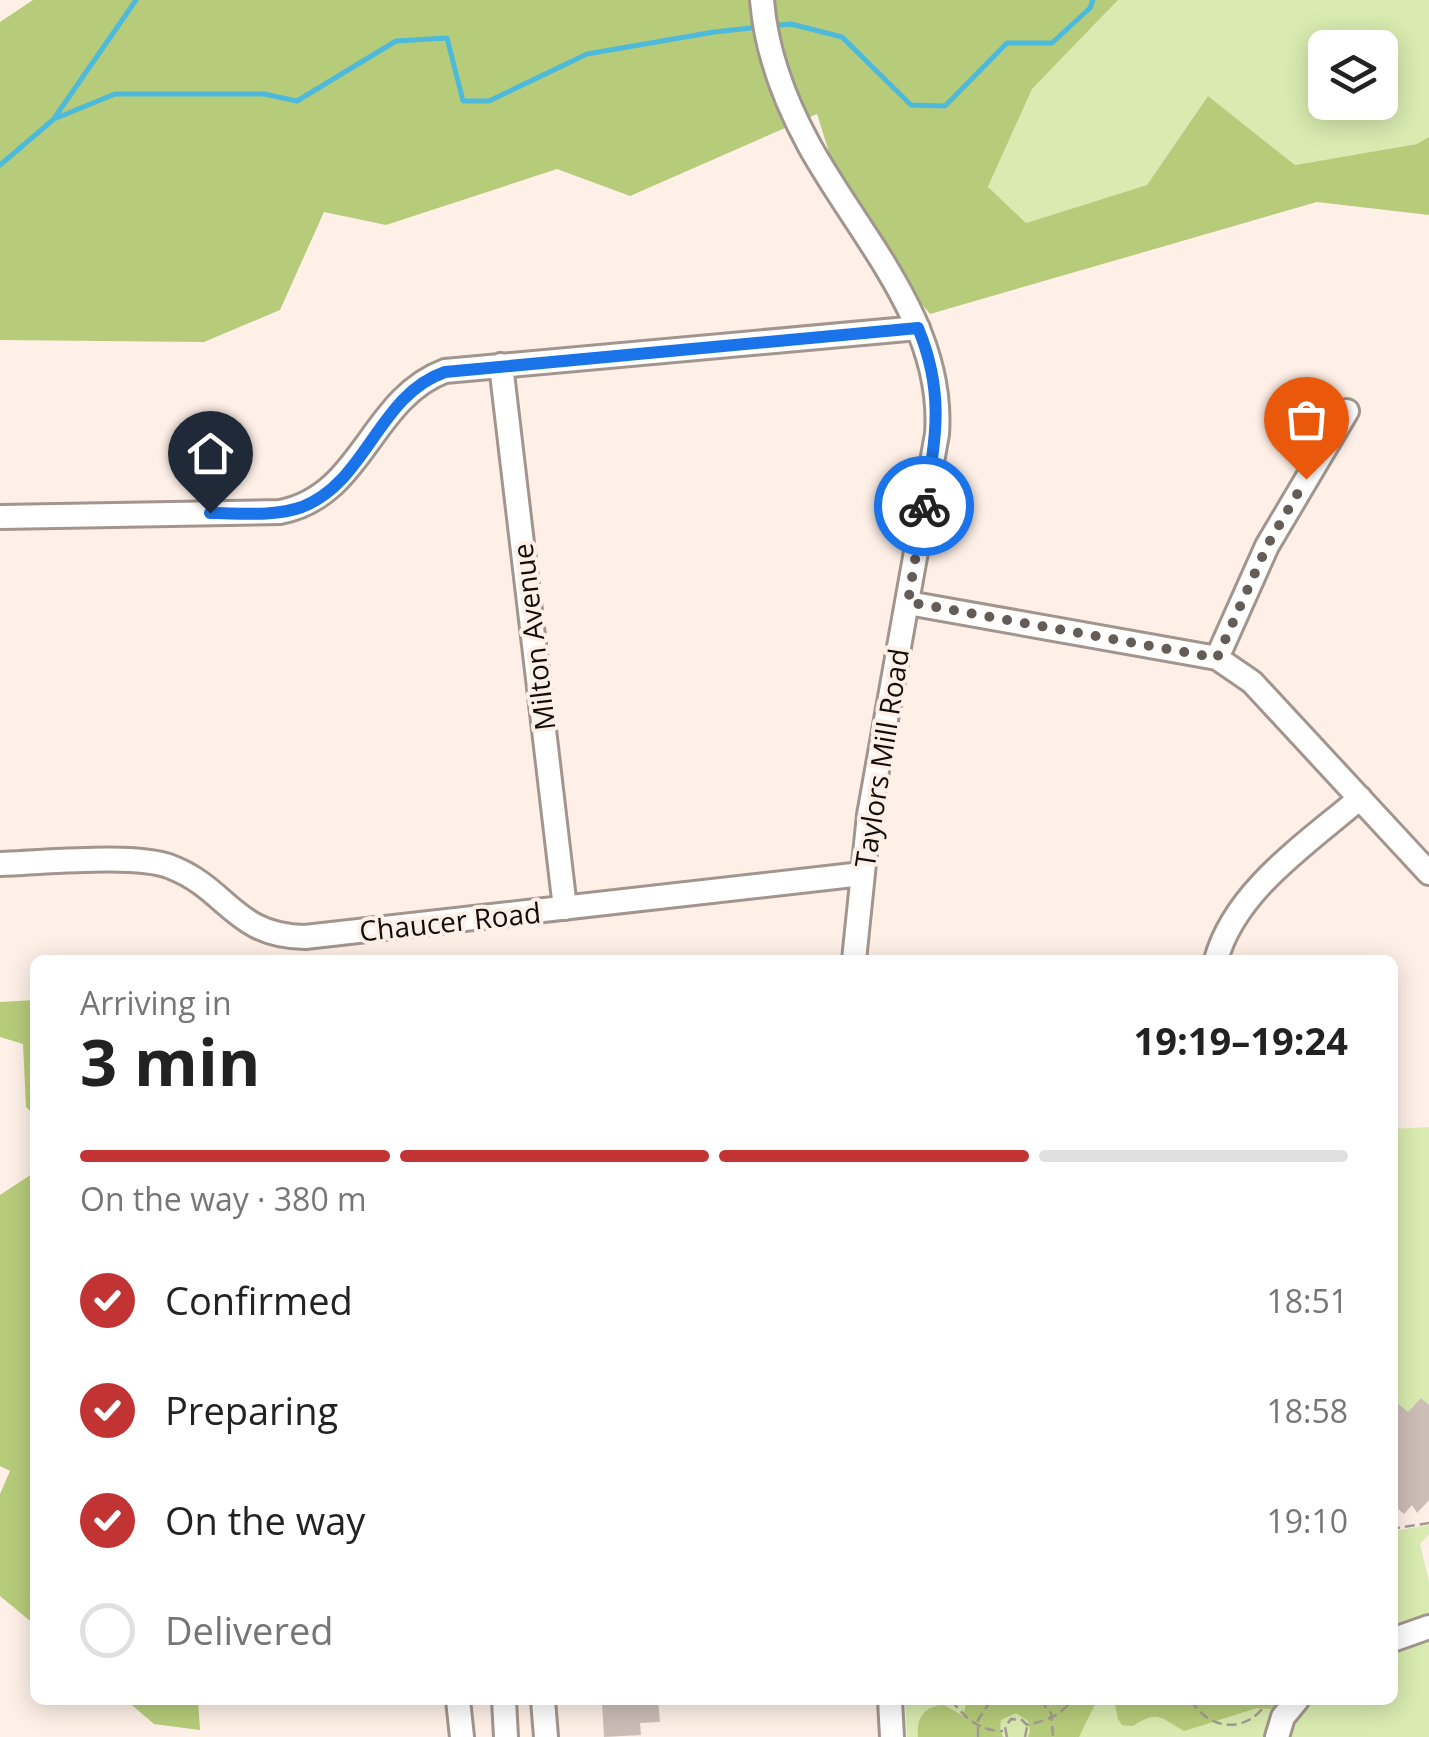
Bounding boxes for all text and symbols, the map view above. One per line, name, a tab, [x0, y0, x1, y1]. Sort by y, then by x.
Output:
map controls	[1308, 30, 1398, 120]
button: layers	[1308, 30, 1398, 120]
pin	[1264, 377, 1349, 480]
icon: bag	[1279, 392, 1334, 447]
pin	[168, 411, 253, 514]
icon: home	[183, 426, 238, 481]
courier	[874, 456, 974, 556]
icon: bike	[897, 479, 952, 534]
street label: Milton Avenue	[503, 541, 563, 733]
street label: Taylors Mill Road	[845, 646, 917, 870]
street label: Chaucer Road	[357, 893, 543, 949]
text: Arriving in	[80, 981, 232, 1024]
text: 19:19–19:24	[1134, 1014, 1348, 1066]
text: 3 min	[80, 1017, 260, 1105]
text: On the way · 380 m	[80, 1177, 367, 1220]
icon: check	[80, 1273, 135, 1328]
text: Confirmed	[165, 1274, 353, 1326]
text: 18:51	[1266, 1279, 1348, 1322]
icon: check	[80, 1383, 135, 1438]
text: Preparing	[165, 1384, 338, 1436]
text: 18:58	[1266, 1389, 1348, 1432]
icon: check	[80, 1493, 135, 1548]
text: On the way	[165, 1494, 365, 1546]
text: 19:10	[1266, 1499, 1348, 1542]
text: Delivered	[165, 1604, 334, 1656]

